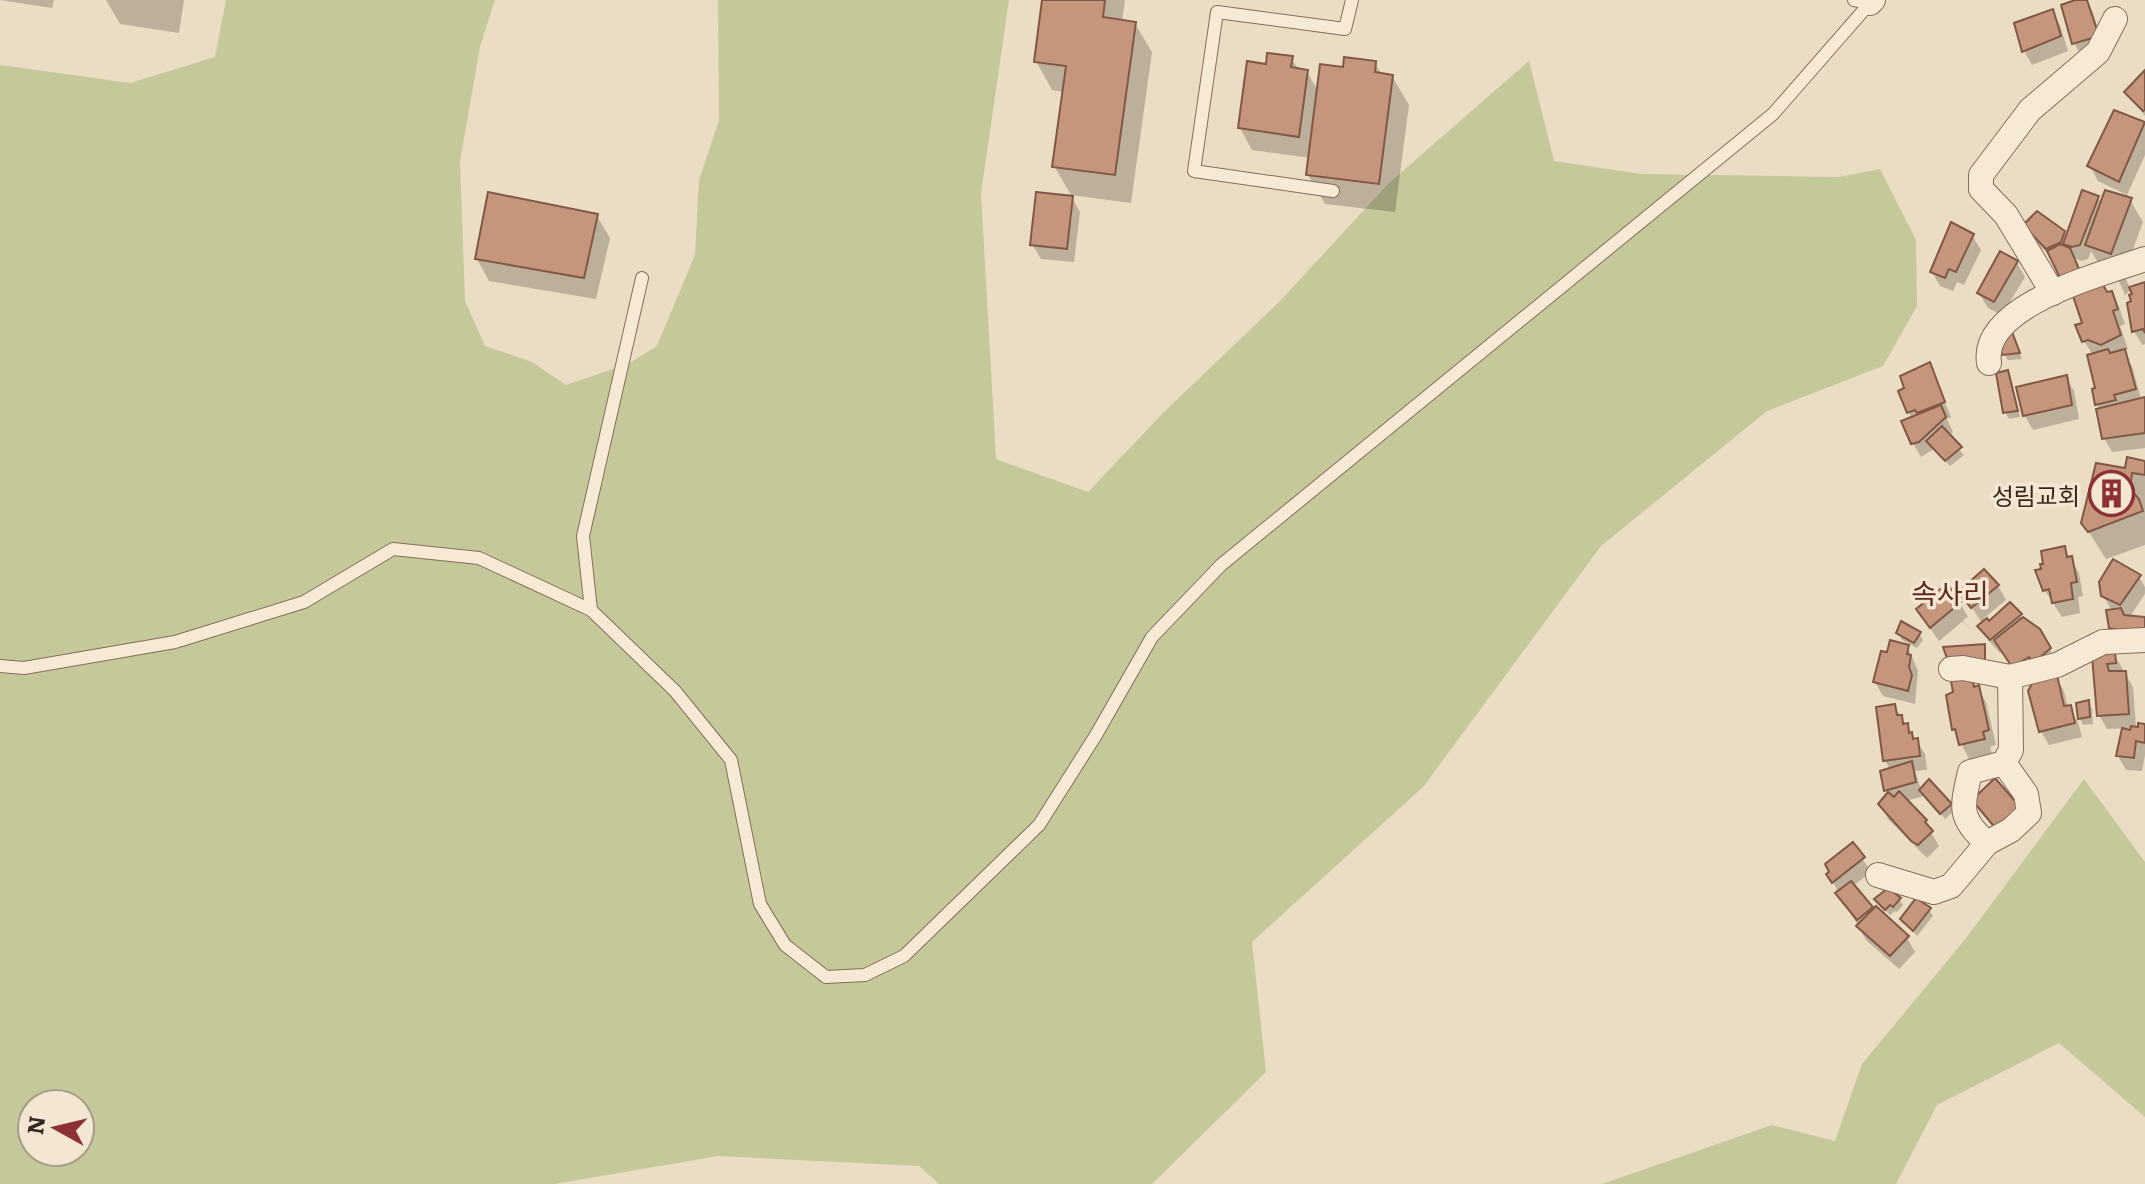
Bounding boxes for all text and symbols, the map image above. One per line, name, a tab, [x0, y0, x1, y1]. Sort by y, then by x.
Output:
building icon: 성림교회	[2087, 470, 2135, 518]
place label: 성림교회	[1992, 477, 2080, 512]
district label: 속사리	[1911, 571, 1989, 613]
north arrow	[16, 1088, 96, 1168]
text: N	[17, 1114, 52, 1136]

